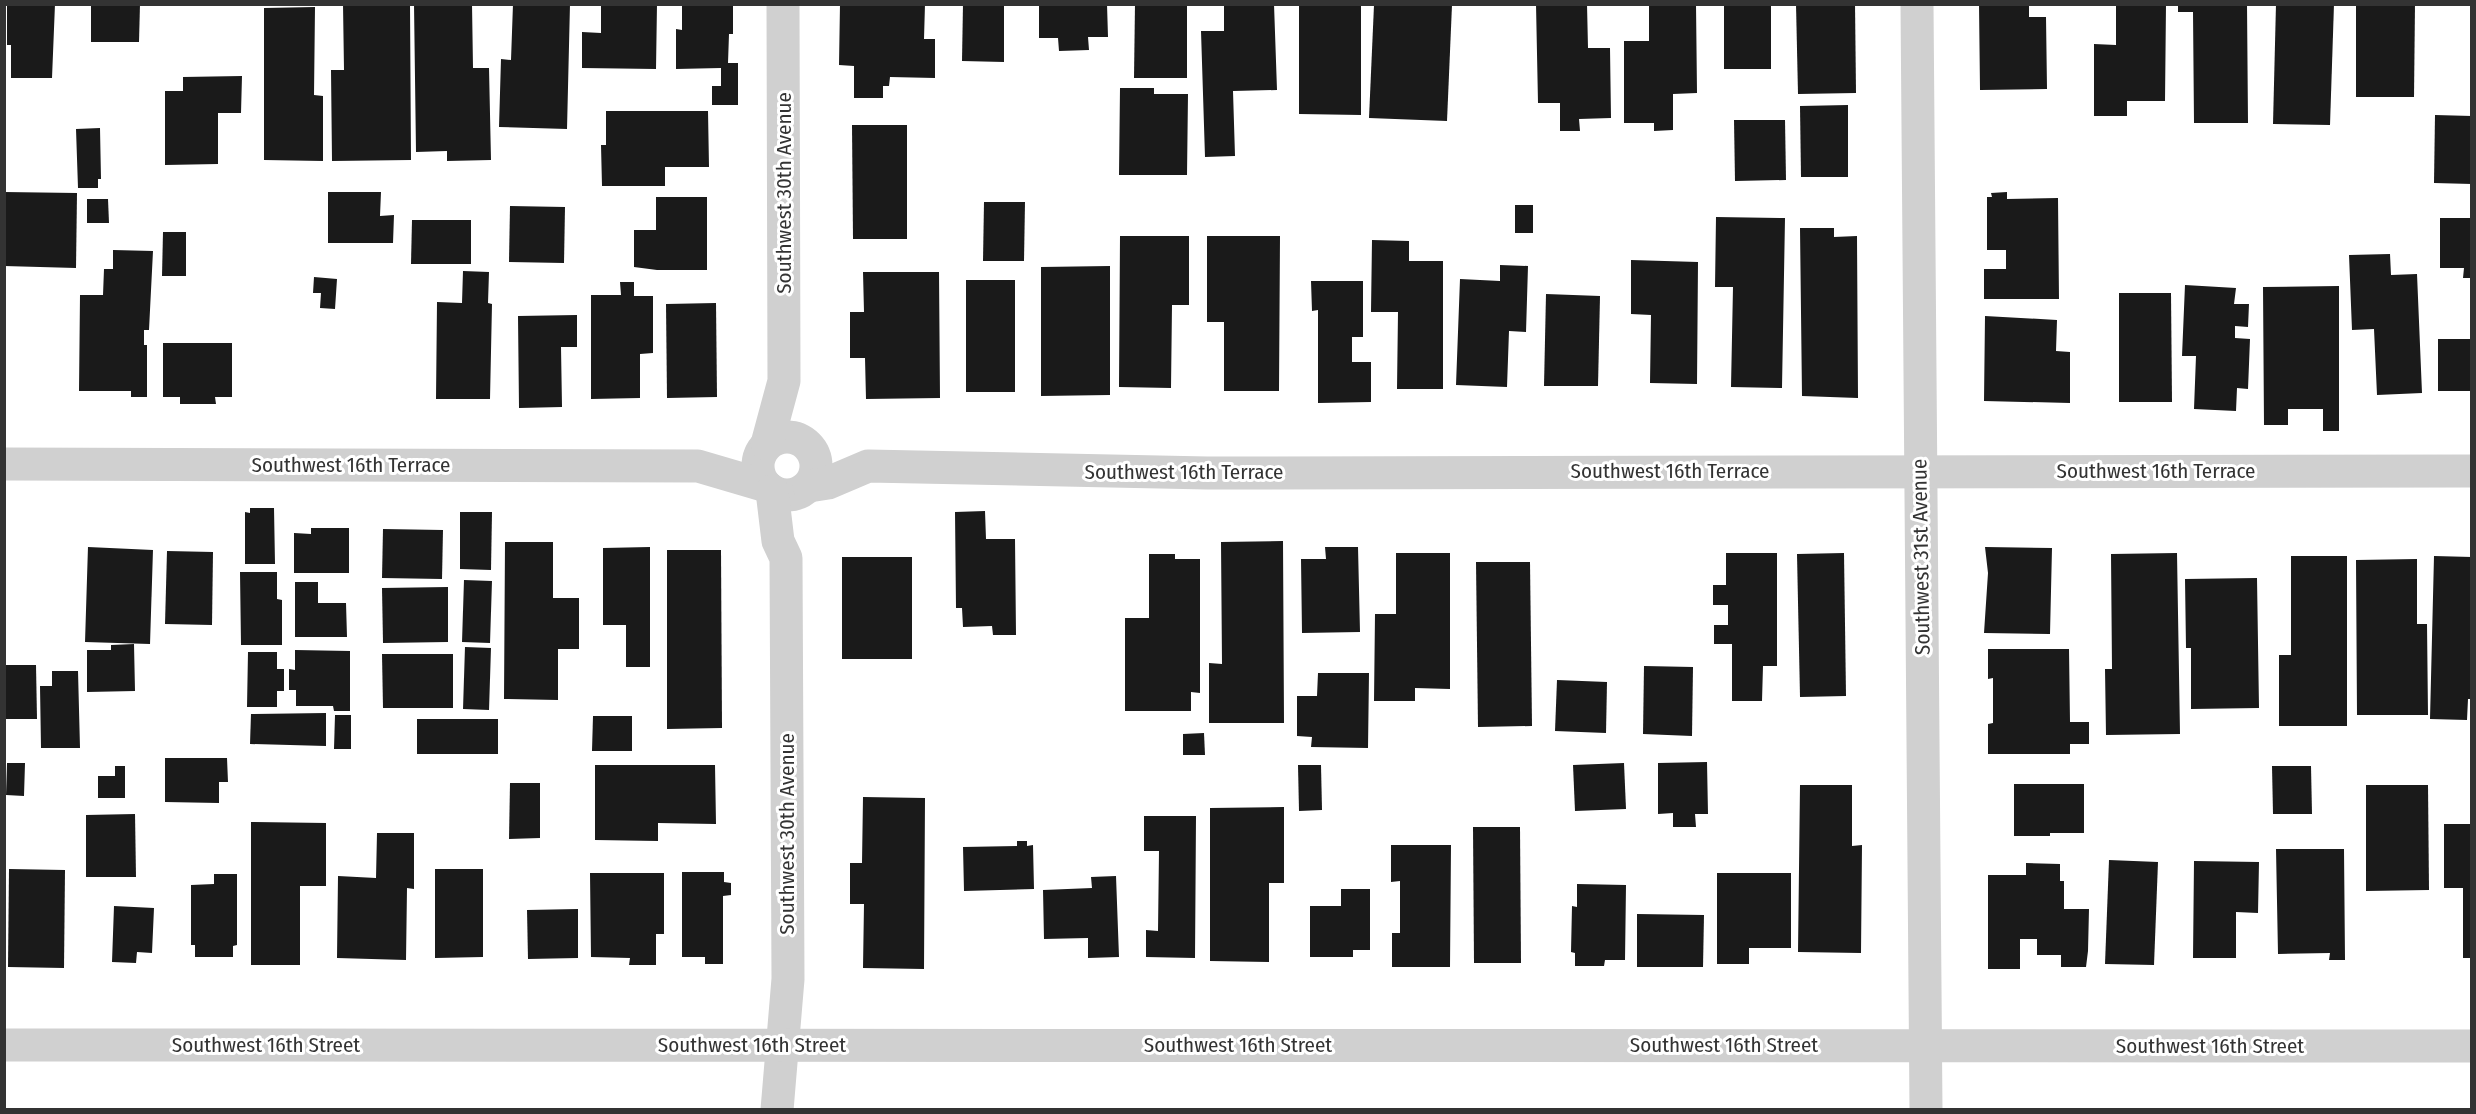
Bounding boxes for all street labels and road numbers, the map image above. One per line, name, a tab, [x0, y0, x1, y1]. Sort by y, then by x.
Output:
street label: Southwest 30th Avenue	[771, 92, 797, 294]
street label: Southwest 16th Terrace	[252, 452, 450, 478]
street label: Southwest 16th Terrace	[1571, 458, 1769, 484]
street label: Southwest 16th Terrace	[2057, 458, 2255, 484]
street label: Southwest 16th Terrace	[1085, 459, 1283, 485]
street label: Southwest 31st Avenue	[1906, 459, 1936, 655]
street label: Southwest 30th Avenue	[774, 733, 800, 935]
street label: Southwest 16th Street	[172, 1032, 360, 1058]
street label: Southwest 16th Street	[658, 1032, 846, 1058]
street label: Southwest 16th Street	[1144, 1032, 1332, 1058]
street label: Southwest 16th Street	[1630, 1032, 1818, 1058]
street label: Southwest 16th Street	[2116, 1033, 2304, 1059]

